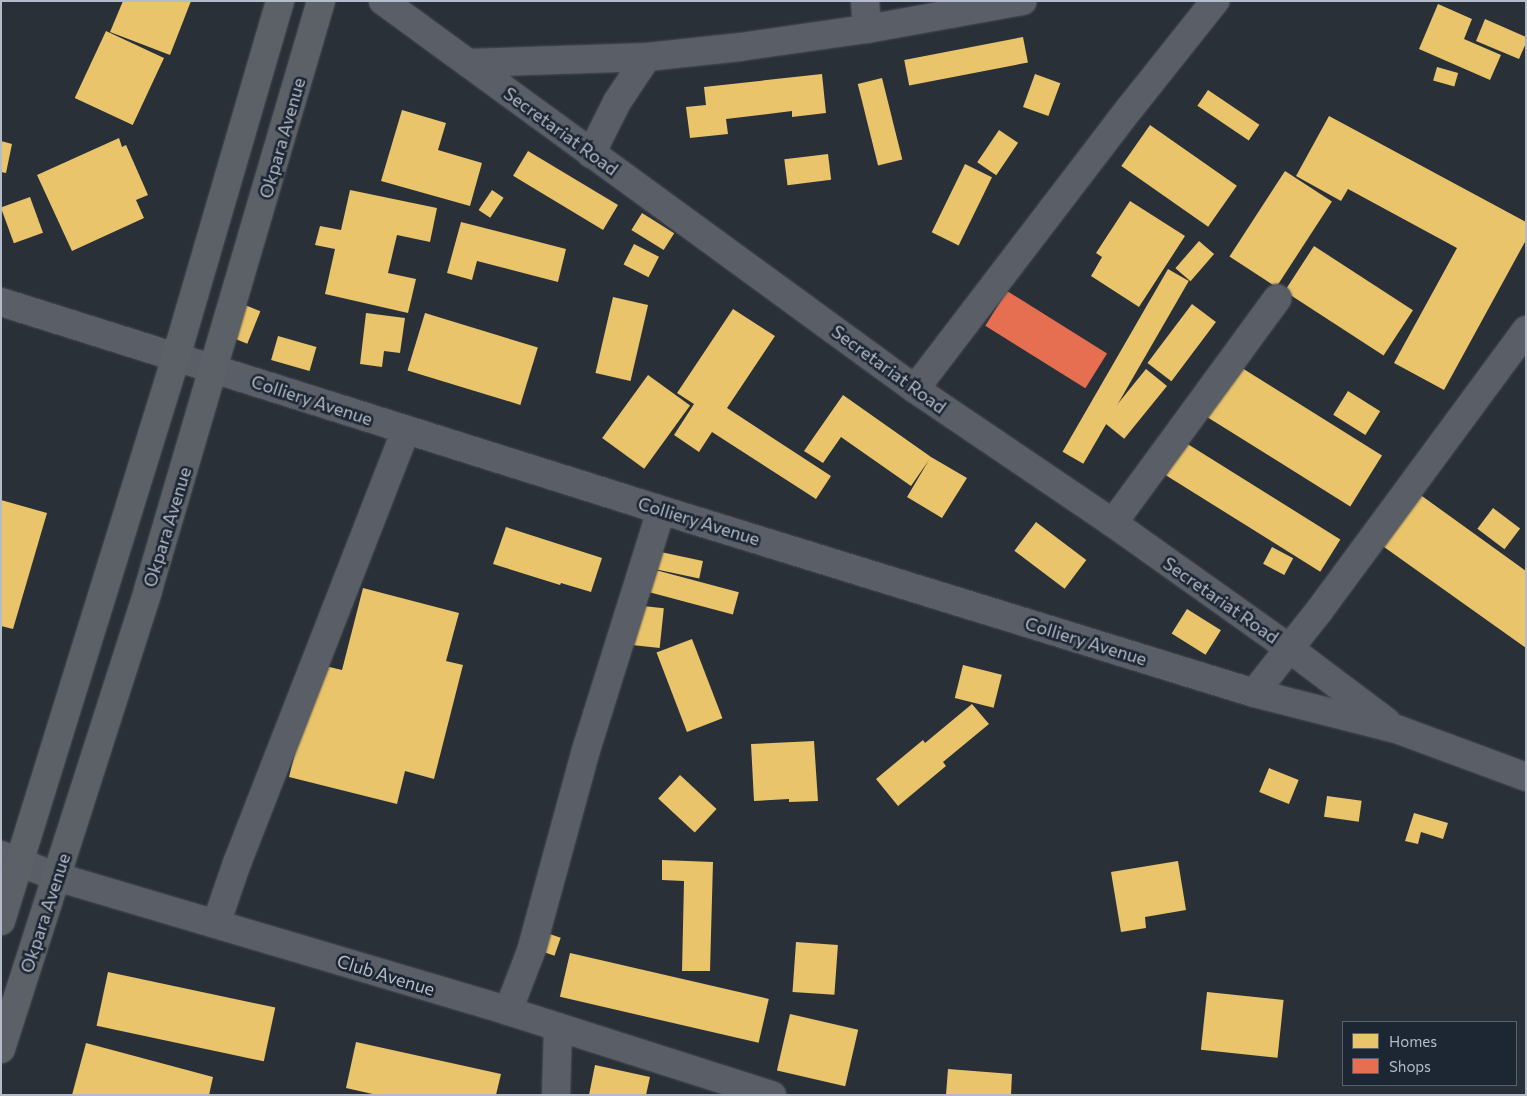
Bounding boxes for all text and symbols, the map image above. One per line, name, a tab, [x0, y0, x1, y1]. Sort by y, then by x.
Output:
street label: Okpara Avenue	[254, 75, 310, 201]
street label: Secretariat Road	[500, 82, 622, 180]
street label: Secretariat Road	[828, 320, 950, 418]
street label: Colliery Avenue	[249, 370, 375, 430]
street label: Okpara Avenue	[138, 464, 196, 590]
street label: Colliery Avenue	[635, 492, 763, 550]
street label: Secretariat Road	[1159, 552, 1283, 648]
street label: Colliery Avenue	[1022, 612, 1150, 670]
street label: Okpara Avenue	[16, 851, 74, 975]
street label: Club Avenue	[335, 950, 437, 1000]
legend	[1342, 1021, 1517, 1086]
text: Homes	[1389, 1032, 1437, 1050]
text: Shops	[1389, 1057, 1431, 1075]

